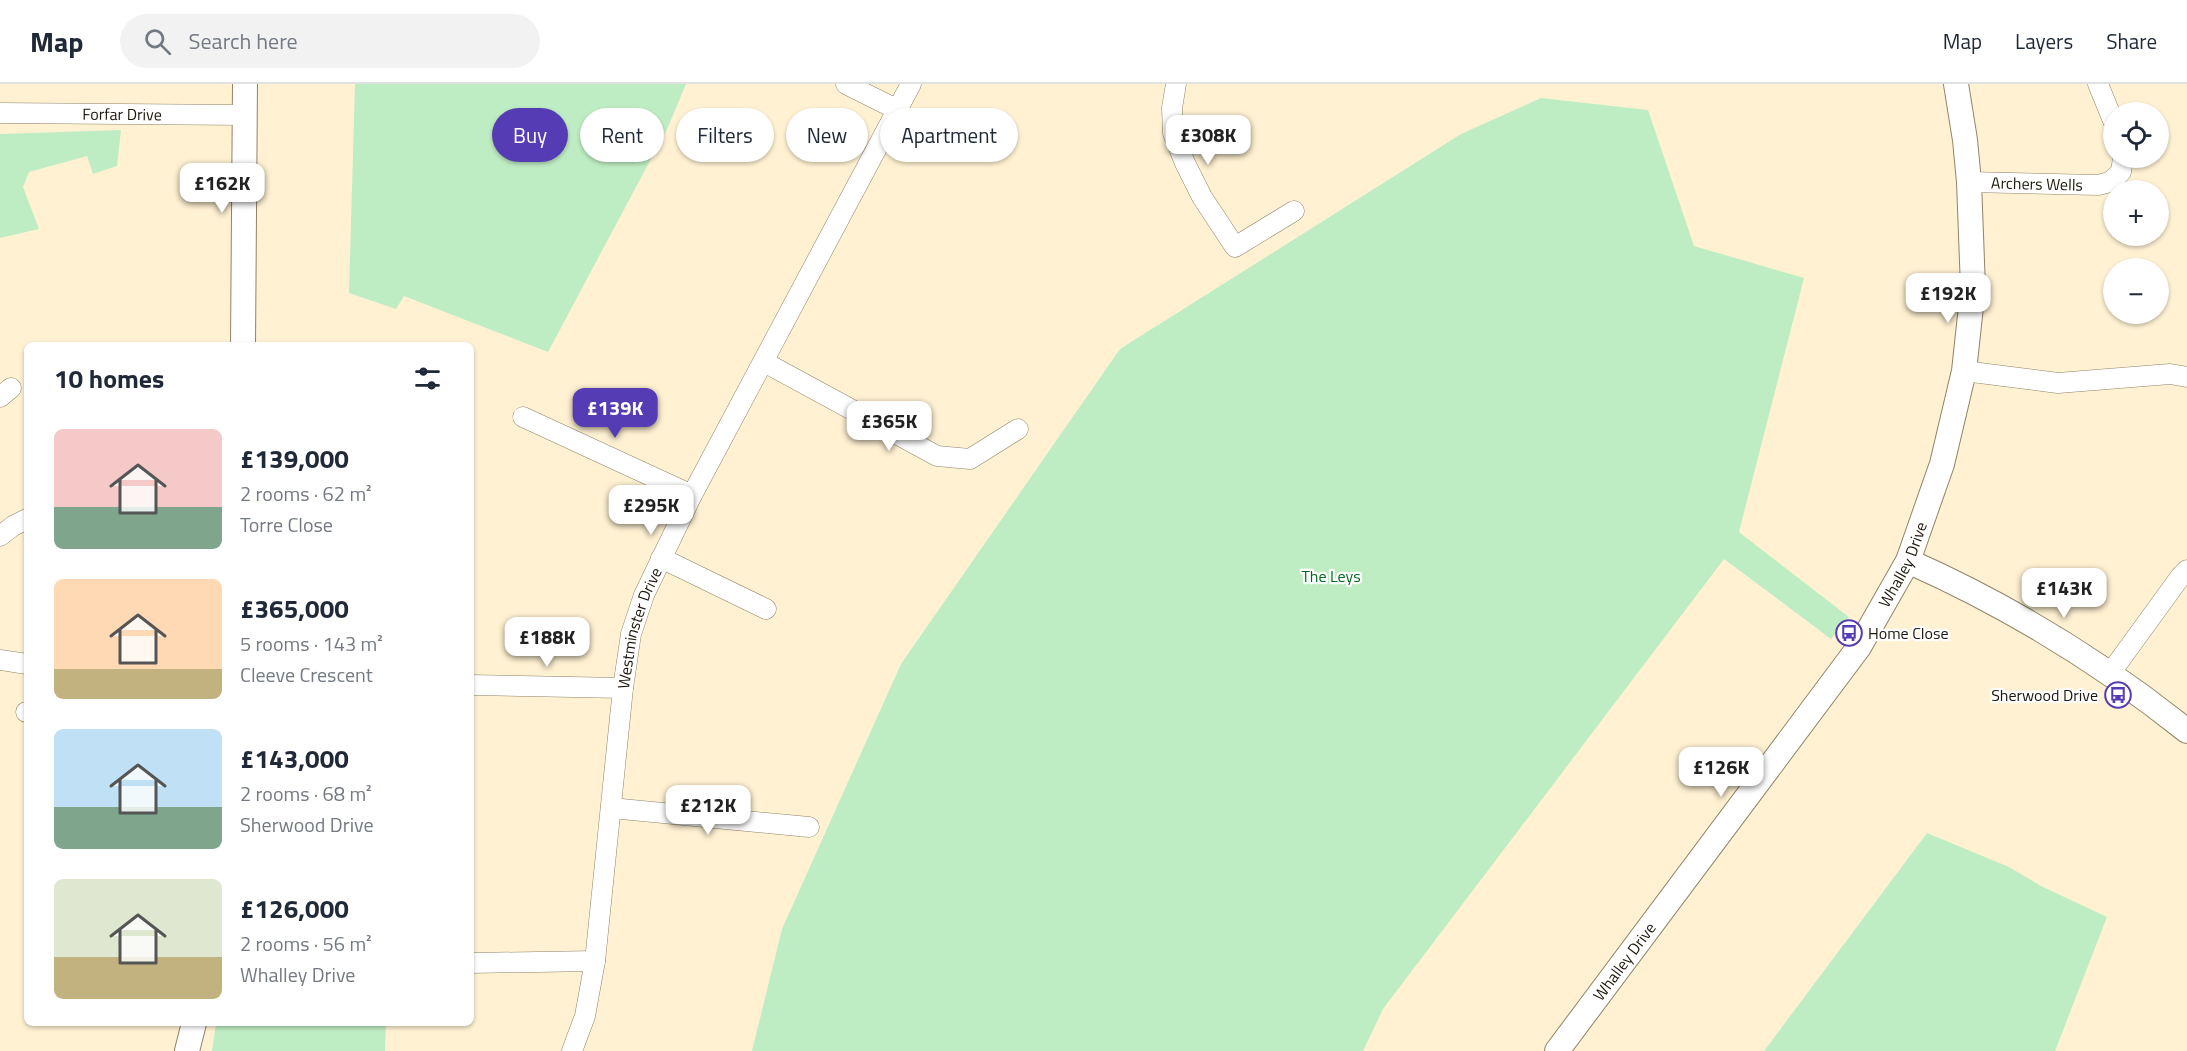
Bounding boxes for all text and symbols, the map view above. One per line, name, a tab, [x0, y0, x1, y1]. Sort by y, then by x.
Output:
search box	[120, 14, 540, 68]
text: Map	[30, 20, 84, 63]
text: Search here	[189, 24, 298, 58]
icon: search	[141, 25, 174, 58]
text: Map	[1943, 25, 1982, 57]
text: Layers	[2015, 25, 2073, 57]
text: Share	[2106, 25, 2157, 57]
street label: Forfar Drive	[82, 102, 162, 126]
map controls	[2103, 102, 2169, 324]
button: locate	[2103, 102, 2169, 168]
chip: Buy	[492, 108, 568, 162]
chip: Rent	[580, 108, 664, 162]
chip: Filters	[676, 108, 774, 162]
chip: New	[786, 108, 868, 162]
chip: Apartment	[880, 108, 1018, 162]
pin: £308K	[1166, 115, 1250, 166]
text: £308K	[1180, 119, 1236, 150]
pin: £162K	[180, 163, 264, 214]
text: £162K	[194, 167, 250, 198]
street label: Archers Wells	[1991, 171, 2083, 197]
button: +	[2103, 180, 2169, 246]
button: −	[2103, 258, 2169, 324]
pin: £192K	[1906, 273, 1990, 324]
text: £192K	[1920, 277, 1976, 308]
text: 10 homes	[54, 359, 164, 398]
icon: filters	[411, 362, 444, 395]
pin: £139K	[573, 388, 657, 439]
text: £139K	[587, 392, 643, 423]
pin: £365K	[847, 401, 931, 452]
text: £365K	[861, 405, 917, 436]
text: £139,000	[240, 439, 349, 478]
icon: home	[102, 453, 174, 525]
text: 2 rooms · 62 m²	[240, 478, 372, 509]
pin: £295K	[609, 485, 693, 536]
text: £295K	[623, 489, 679, 520]
text: Torre Close	[240, 509, 333, 540]
street label: Whalley Drive	[1872, 518, 1933, 612]
street label: Westminster Drive	[611, 563, 668, 690]
park label: The Leys	[1301, 564, 1361, 588]
pin: £143K	[2022, 568, 2106, 619]
text: £143K	[2036, 572, 2092, 603]
text: £365,000	[240, 589, 349, 628]
icon: home	[102, 603, 174, 675]
pin: £188K	[505, 617, 589, 668]
bus stop icon: Home Close	[1834, 618, 1864, 648]
text: £188K	[519, 621, 575, 652]
place label: Home Close	[1868, 621, 1949, 645]
text: 5 rooms · 143 m²	[240, 628, 383, 659]
text: Cleeve Crescent	[240, 659, 373, 690]
bus stop icon: Sherwood Drive	[2103, 680, 2133, 710]
place label: Sherwood Drive	[1991, 683, 2098, 707]
text: £143,000	[240, 739, 349, 778]
pin: £126K	[1679, 747, 1763, 798]
text: £126K	[1693, 751, 1749, 782]
icon: home	[102, 753, 174, 825]
text: 2 rooms · 68 m²	[240, 778, 372, 809]
pin: £212K	[666, 785, 750, 836]
text: £212K	[680, 789, 736, 820]
text: Sherwood Drive	[240, 809, 374, 840]
text: £126,000	[240, 889, 349, 928]
icon: home	[102, 903, 174, 975]
street label: Whalley Drive	[1587, 917, 1661, 1006]
text: 2 rooms · 56 m²	[240, 928, 372, 959]
text: Whalley Drive	[240, 959, 355, 990]

